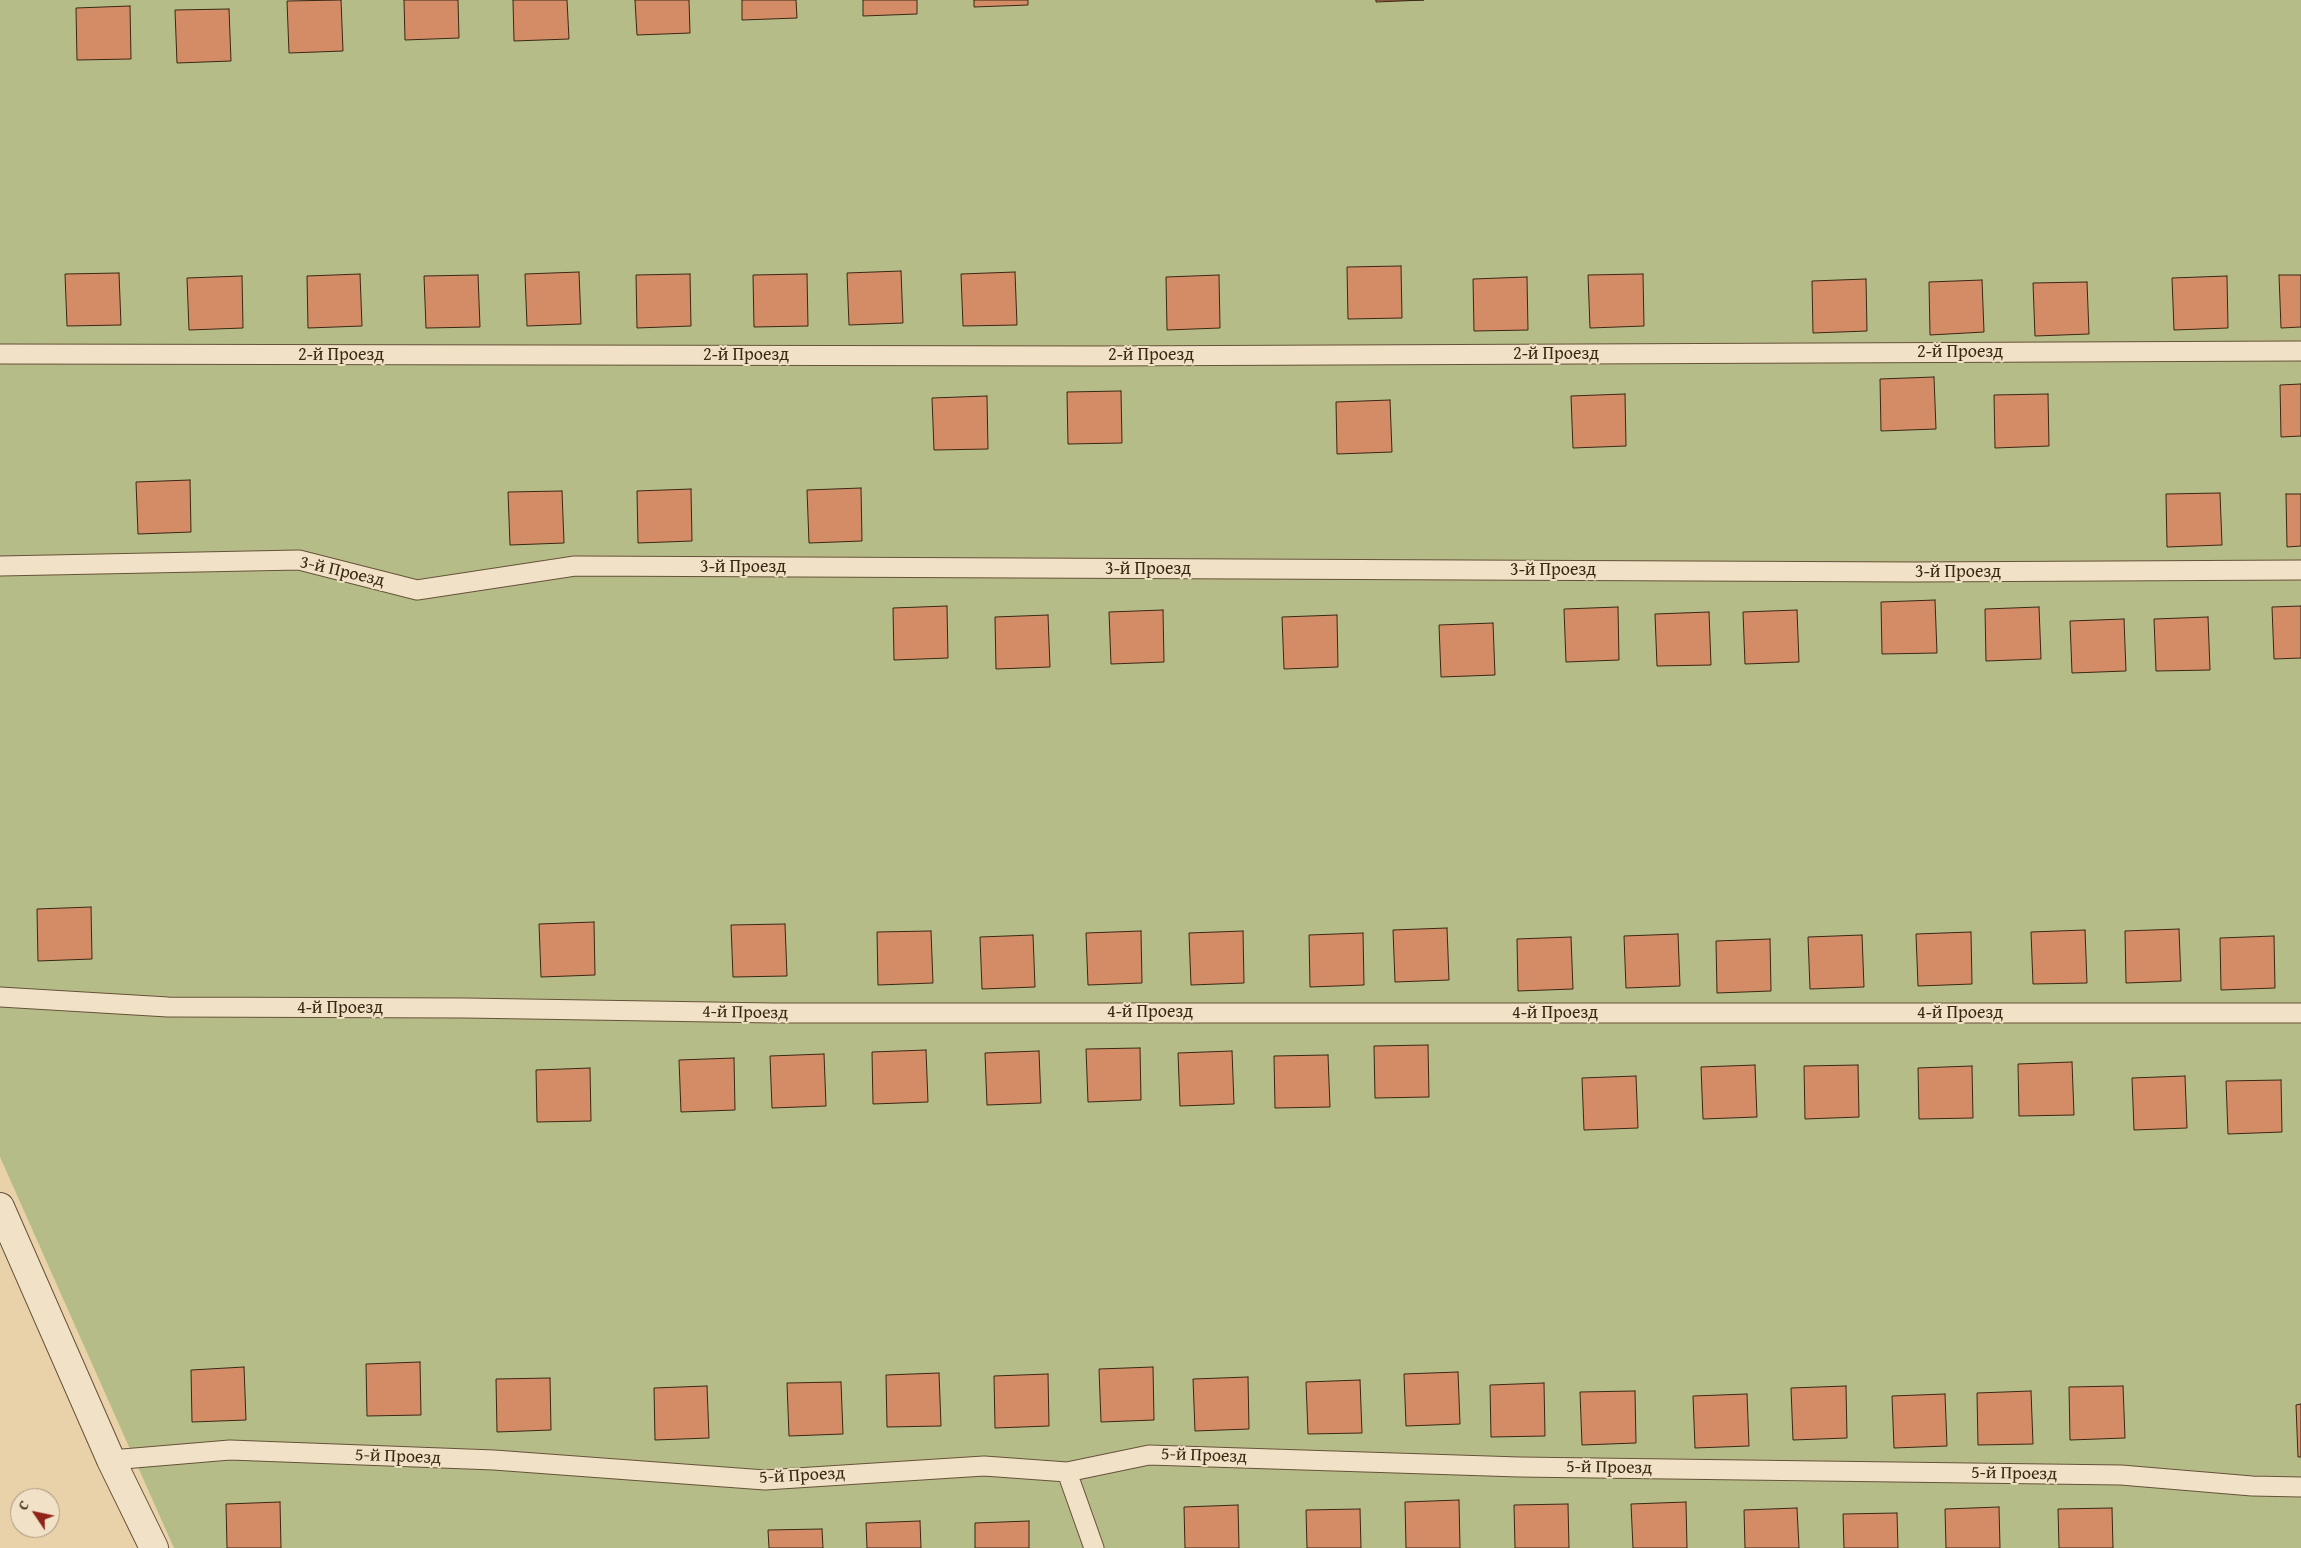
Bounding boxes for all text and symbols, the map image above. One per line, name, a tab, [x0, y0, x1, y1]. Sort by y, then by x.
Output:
street label: 2-й Проезд	[1917, 341, 2003, 363]
street label: 2-й Проезд	[1513, 343, 1599, 365]
street label: 2-й Проезд	[298, 344, 384, 366]
street label: 2-й Проезд	[703, 344, 789, 366]
street label: 2-й Проезд	[1108, 344, 1194, 366]
street label: 3-й Проезд	[298, 552, 386, 592]
street label: 3-й Проезд	[700, 556, 786, 578]
street label: 3-й Проезд	[1105, 558, 1191, 580]
street label: 3-й Проезд	[1510, 559, 1596, 581]
street label: 3-й Проезд	[1915, 561, 2001, 583]
street label: 4-й Проезд	[297, 997, 383, 1019]
street label: 4-й Проезд	[702, 1001, 788, 1025]
street label: 4-й Проезд	[1107, 1001, 1193, 1023]
street label: 4-й Проезд	[1512, 1002, 1598, 1024]
street label: 4-й Проезд	[1917, 1002, 2003, 1024]
street label: 5-й Проезд	[1161, 1444, 1247, 1468]
street label: 5-й Проезд	[355, 1445, 441, 1469]
street label: 5-й Проезд	[1566, 1456, 1652, 1480]
street label: 5-й Проезд	[1971, 1462, 2057, 1486]
street label: 5-й Проезд	[758, 1463, 846, 1489]
north arrow	[10, 1488, 60, 1538]
text: С	[13, 1496, 34, 1514]

